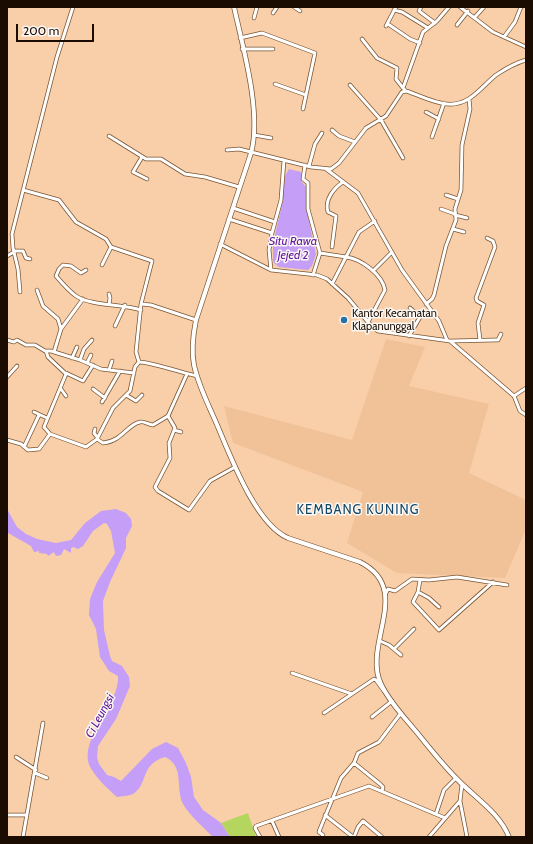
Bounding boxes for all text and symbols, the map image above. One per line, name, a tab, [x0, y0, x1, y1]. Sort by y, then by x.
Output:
scale bar	[18, 16, 96, 42]
text: 200 m	[23, 23, 59, 38]
water label: Situ Rawa Jejed 2	[269, 234, 317, 262]
place label: Kantor Kecamatan Klapanunggal	[352, 307, 437, 333]
marker: Kantor Kecamatan Klapanunggal	[339, 315, 349, 325]
district label: KEMBANG KUNING	[297, 502, 419, 518]
water label: Ci Leungsi	[82, 692, 118, 740]

